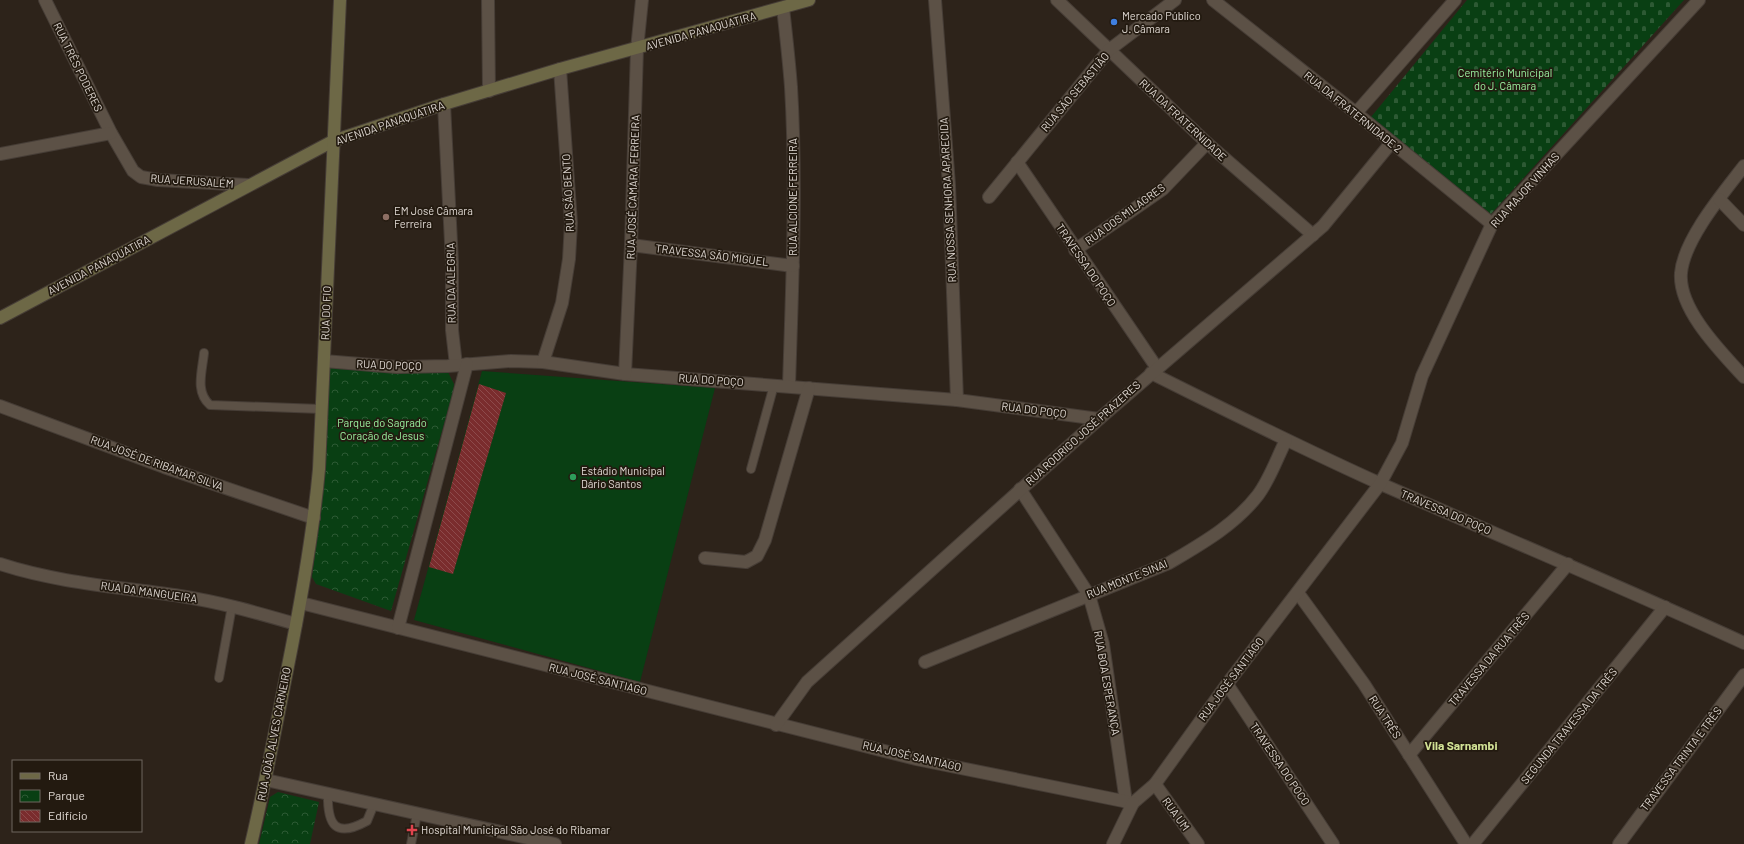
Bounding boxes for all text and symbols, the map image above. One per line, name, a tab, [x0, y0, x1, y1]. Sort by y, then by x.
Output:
street label: AVENIDA PANAQUATIRA	[644, 8, 758, 52]
place label: Mercado Público J. Câmara	[1122, 9, 1201, 35]
marker: Mercado Público J. Câmara	[1109, 17, 1119, 27]
street label: RUA TRÊS PODERES	[51, 20, 106, 113]
street label: RUA SÃO SEBASTIÃO	[1038, 49, 1112, 134]
park label: Cemitério Municipal do J. Câmara	[1458, 66, 1552, 92]
street label: RUA DA FRATERNIDADE 2	[1302, 68, 1405, 155]
street label: RUA DA FRATERNIDADE	[1137, 76, 1230, 164]
street label: AVENIDA PANAQUATIRA	[334, 98, 446, 147]
street label: RUA JOSÉ CAMARA FERREIRA	[623, 114, 642, 259]
street label: RUA NOSSA SENHORA APARECIDA	[937, 117, 958, 283]
street label: RUA ALCIONE FERREIRA	[786, 138, 799, 256]
street label: RUA MAJOR VINHAS	[1488, 150, 1562, 230]
street label: RUA SÃO BENTO	[559, 153, 576, 232]
street label: RUA JERUSALÉM	[150, 171, 234, 190]
street label: RUA DOS MILAGRES	[1082, 180, 1167, 247]
place label: EM José Câmara Ferreira	[394, 204, 473, 230]
marker: EM José Câmara Ferreira	[381, 212, 391, 222]
street label: TRAVESSA DO POÇO	[1054, 221, 1119, 309]
street label: AVENIDA PANAQUATIRA	[45, 232, 152, 297]
street label: TRAVESSA SÃO MIGUEL	[655, 241, 769, 268]
street label: RUA DA ALEGRIA	[443, 242, 458, 323]
street label: RUA DO FIO	[318, 285, 333, 340]
street label: RUA DO POÇO	[356, 357, 422, 372]
street label: RUA DO POÇO	[678, 371, 744, 388]
street label: RUA RODRIGO JOSÉ PRAZERES	[1023, 378, 1143, 488]
street label: RUA DO POÇO	[1001, 399, 1067, 420]
park label: Parque do Sagrado Coração de Jesus	[337, 416, 427, 442]
street label: RUA JOSÉ DE RIBAMAR SILVA	[89, 432, 226, 493]
place label: Estádio Municipal Dário Santos	[581, 464, 665, 490]
marker: Estádio Municipal Dário Santos	[568, 472, 578, 482]
street label: TRAVESSA DO POÇO	[1399, 487, 1493, 537]
street label: RUA MONTE SINAI	[1084, 556, 1169, 601]
street label: RUA DA MANGUEIRA	[100, 578, 198, 605]
street label: TRAVESSA DA RUA TRÊS	[1446, 609, 1532, 708]
street label: RUA BOA ESPERANÇA	[1092, 630, 1123, 737]
street label: RUA JOSÉ SANTIAGO	[1195, 634, 1266, 723]
street label: RUA JOSÉ SANTIAGO	[548, 660, 649, 697]
street label: SEGUNDA TRAVESSA DA TRÊS	[1518, 665, 1619, 786]
street label: RUA JOÃO ALVES CARNEIRO	[254, 666, 293, 802]
street label: RUA TRÊS	[1367, 693, 1404, 741]
street label: TRAVESSA TRINTA E TRÊS	[1637, 704, 1724, 813]
street label: TRAVESSA DO POCO	[1248, 720, 1313, 808]
street label: RUA JOSÉ SANTIAGO	[862, 738, 963, 773]
district label: Vila Sarnambi	[1425, 738, 1497, 752]
legend	[12, 760, 142, 832]
text: Rua	[48, 768, 68, 782]
text: Parque	[48, 788, 85, 802]
street label: RUA UM	[1160, 795, 1193, 833]
text: Edifício	[48, 808, 88, 822]
place label: Hospital Municipal São José do Ribamar	[421, 823, 610, 836]
marker: Hospital Municipal São José do Ribamar	[406, 824, 418, 836]

